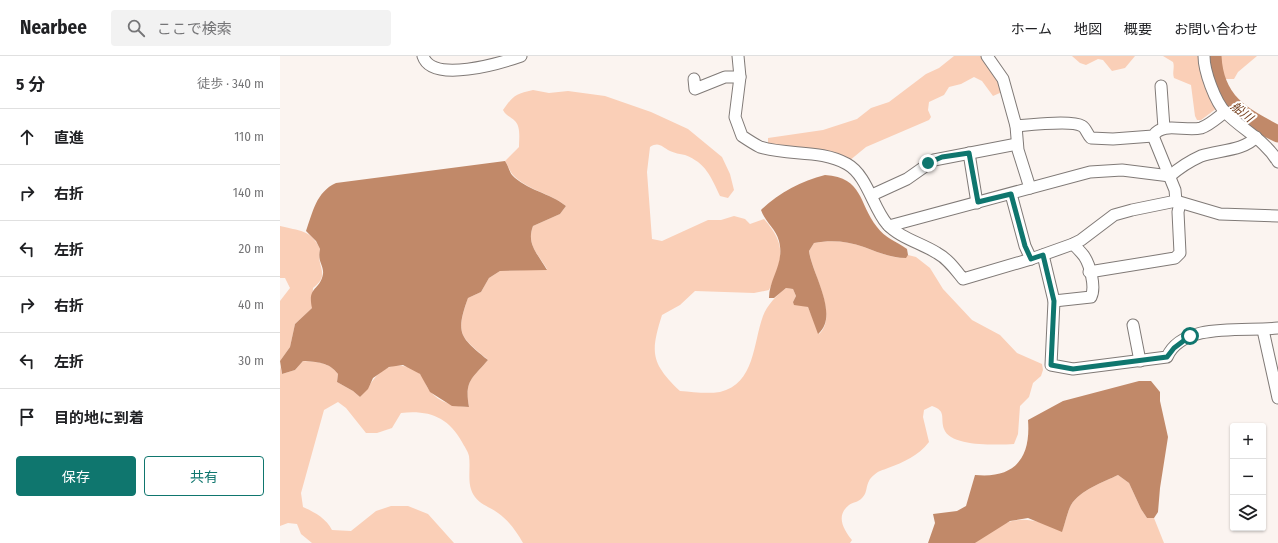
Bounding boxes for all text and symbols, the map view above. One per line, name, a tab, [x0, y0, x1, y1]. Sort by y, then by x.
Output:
search box	[111, 10, 391, 46]
text: Nearbee	[20, 16, 87, 39]
icon: search	[125, 17, 147, 39]
text: ここで検索	[157, 20, 232, 38]
text: ホーム	[1010, 21, 1052, 38]
text: 地図	[1074, 21, 1102, 38]
text: 概要	[1124, 21, 1152, 38]
text: お問い合わせ	[1174, 21, 1258, 38]
text: 5 分	[16, 74, 45, 95]
text: 徒歩 · 340 m	[197, 76, 264, 91]
water label: 船川	[1228, 99, 1257, 126]
icon: ahead	[16, 126, 38, 148]
text: 直進	[54, 129, 84, 147]
text: 110 m	[234, 129, 264, 144]
route end	[919, 154, 937, 172]
icon: right	[16, 182, 38, 204]
text: 右折	[54, 185, 84, 203]
text: 140 m	[233, 185, 264, 200]
icon: left	[16, 238, 38, 260]
text: 左折	[54, 241, 84, 259]
text: 20 m	[238, 241, 264, 256]
icon: right	[16, 294, 38, 316]
text: 右折	[54, 297, 84, 315]
text: 40 m	[238, 297, 264, 312]
route start	[1181, 327, 1199, 345]
icon: left	[16, 350, 38, 372]
text: 左折	[54, 353, 84, 371]
text: 30 m	[238, 353, 264, 368]
icon: arrive	[16, 406, 38, 428]
text: 目的地に到着	[54, 409, 144, 427]
map controls	[1230, 423, 1266, 531]
button: +	[1230, 423, 1266, 459]
button: 保存	[16, 456, 136, 496]
button: 共有	[144, 456, 264, 496]
button: −	[1230, 459, 1266, 495]
button: layers	[1230, 495, 1266, 531]

